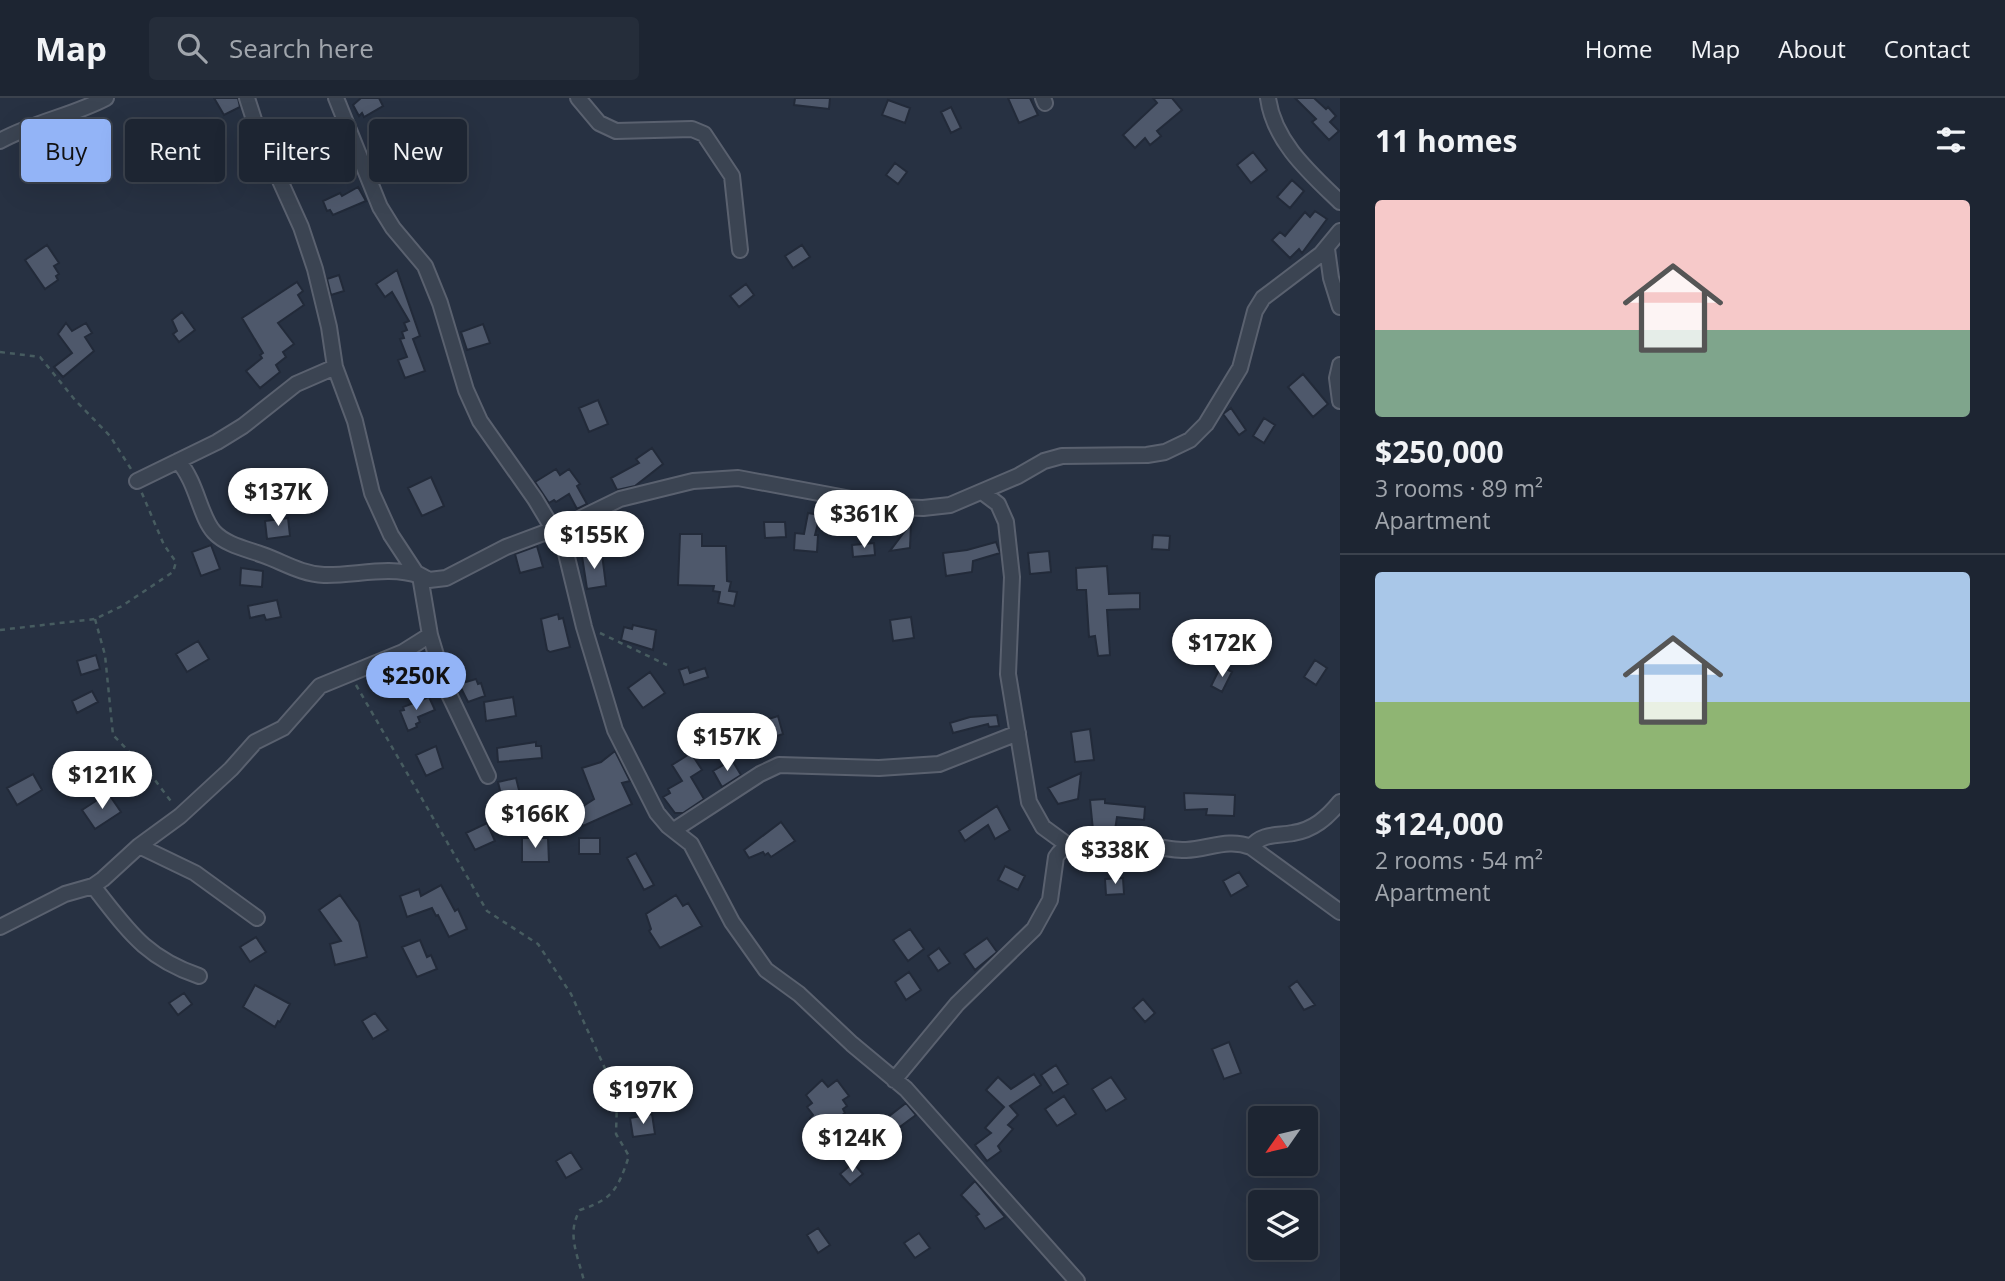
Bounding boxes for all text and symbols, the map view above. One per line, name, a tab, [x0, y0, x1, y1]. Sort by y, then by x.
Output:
search box	[149, 17, 639, 80]
text: Map	[35, 26, 107, 71]
icon: search	[173, 29, 211, 67]
text: Search here	[229, 30, 374, 66]
text: Home	[1585, 32, 1653, 65]
text: Map	[1691, 32, 1740, 65]
text: About	[1778, 32, 1846, 65]
text: Contact	[1884, 32, 1970, 65]
chip: Buy	[21, 119, 111, 182]
chip: Rent	[125, 119, 225, 182]
chip: Filters	[239, 119, 355, 182]
chip: New	[369, 119, 467, 182]
text: 11 homes	[1375, 120, 1518, 161]
icon: filters	[1932, 121, 1970, 159]
icon: home	[1610, 245, 1736, 371]
text: $250,000	[1375, 431, 1504, 472]
pin: $137K	[229, 468, 327, 528]
text: 3 rooms · 89 m²	[1375, 472, 1543, 504]
text: $137K	[244, 475, 312, 507]
pin: $361K	[815, 490, 913, 550]
text: $361K	[830, 497, 898, 529]
text: Apartment	[1375, 504, 1491, 536]
pin: $155K	[545, 512, 643, 571]
text: $155K	[560, 518, 628, 550]
icon: home	[1610, 617, 1736, 743]
pin: $172K	[1173, 620, 1271, 679]
text: $172K	[1188, 626, 1256, 658]
pin: $250K	[367, 652, 465, 712]
text: $250K	[382, 659, 450, 691]
pin: $157K	[678, 714, 776, 773]
text: $157K	[693, 720, 761, 752]
pin: $121K	[53, 752, 151, 811]
text: $121K	[68, 758, 136, 790]
pin: $166K	[486, 790, 584, 850]
text: $166K	[501, 797, 569, 829]
text: $124,000	[1375, 803, 1504, 844]
pin: $338K	[1066, 826, 1164, 886]
text: $338K	[1081, 833, 1149, 865]
text: 2 rooms · 54 m²	[1375, 844, 1543, 876]
text: Apartment	[1375, 876, 1491, 908]
pin: $197K	[594, 1066, 692, 1126]
text: $197K	[609, 1073, 677, 1105]
north arrow	[1248, 1106, 1318, 1176]
map controls	[1248, 1106, 1318, 1260]
pin: $124K	[803, 1114, 901, 1174]
text: $124K	[818, 1121, 886, 1153]
button: layers	[1248, 1190, 1318, 1260]

